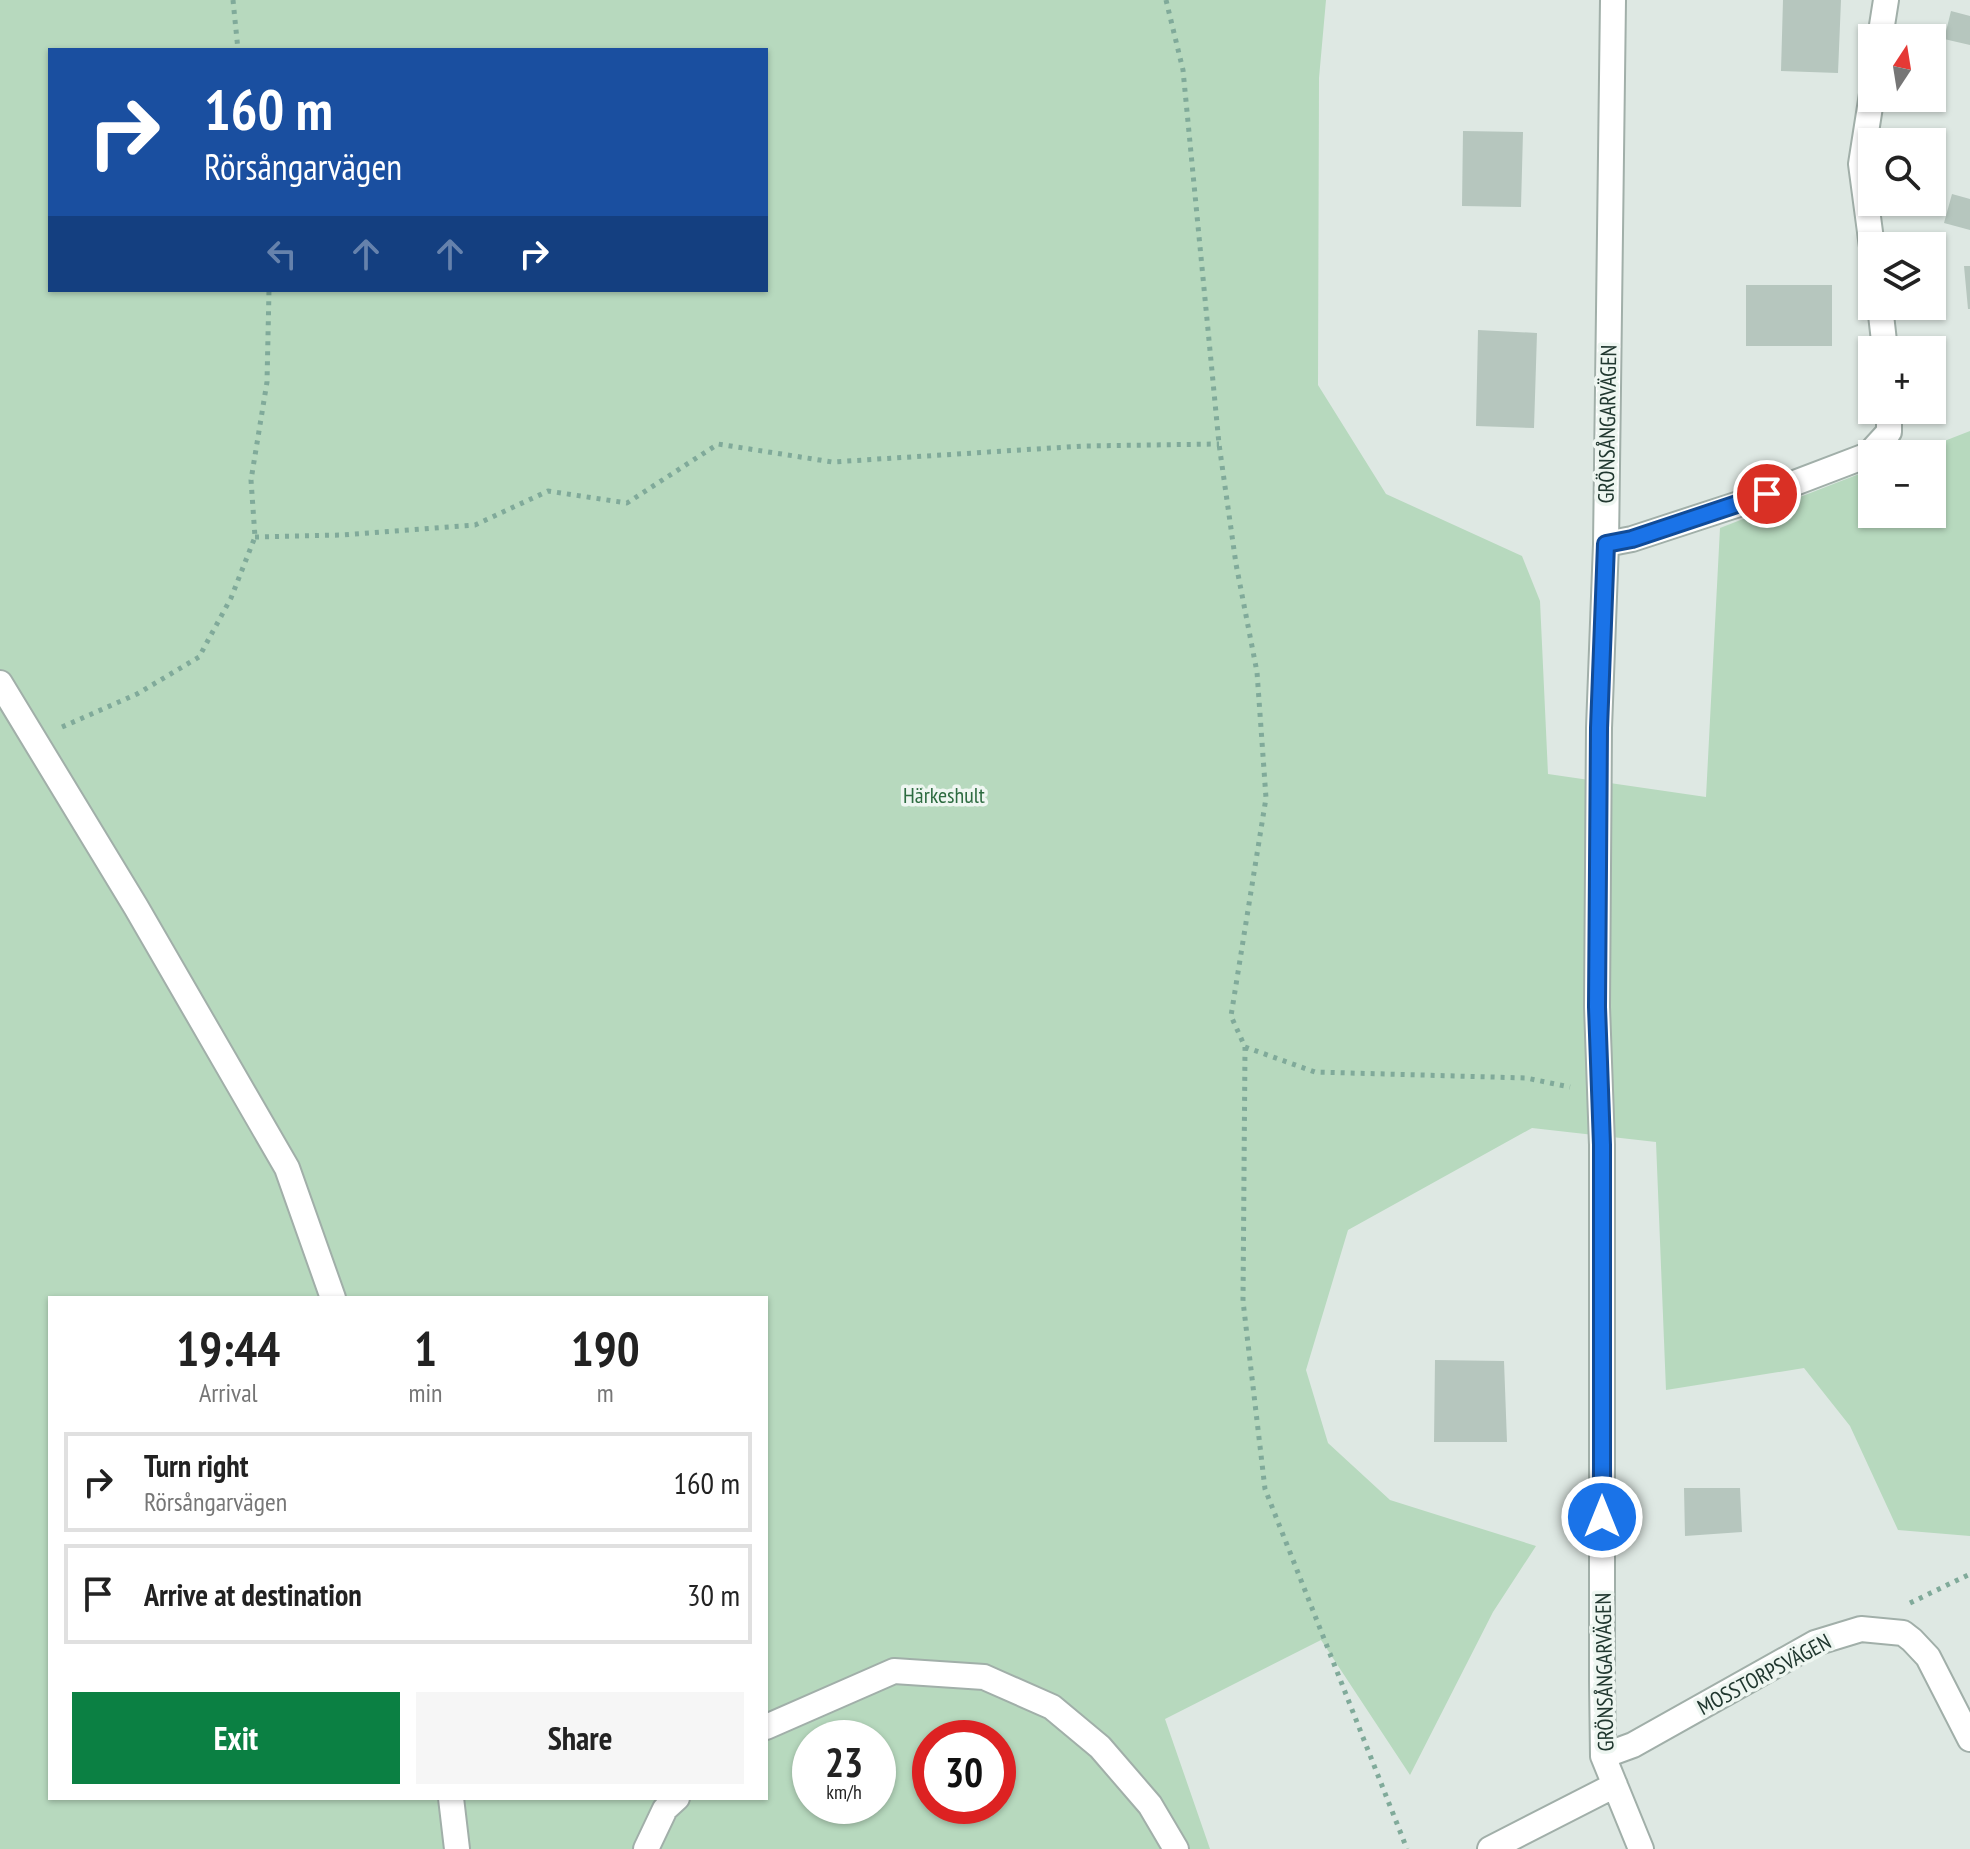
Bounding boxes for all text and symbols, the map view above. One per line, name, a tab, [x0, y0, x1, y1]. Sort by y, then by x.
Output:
north arrow	[1858, 24, 1946, 112]
map controls	[1858, 24, 1946, 528]
text: 160 m	[204, 73, 333, 145]
icon: right	[72, 80, 176, 184]
button: search	[1858, 128, 1946, 216]
text: Rörsångarvägen	[204, 143, 402, 190]
icon: left	[260, 232, 304, 276]
icon: ahead	[344, 232, 388, 276]
icon: ahead	[428, 232, 472, 276]
icon: right	[512, 232, 556, 276]
button: layers	[1858, 232, 1946, 320]
button: +	[1858, 336, 1946, 424]
street label: GRÖNSÅNGARVÄGEN	[1592, 344, 1622, 504]
button: −	[1858, 440, 1946, 528]
pin	[1733, 460, 1801, 528]
icon: arrive	[1745, 472, 1789, 516]
park label: Härkeshult	[903, 781, 985, 809]
text: 19:44	[176, 1317, 280, 1379]
text: 1	[414, 1317, 437, 1379]
text: 190	[571, 1317, 640, 1379]
text: Arrival	[199, 1376, 258, 1409]
text: min	[408, 1376, 442, 1409]
text: m	[597, 1376, 614, 1409]
text: Turn right	[144, 1446, 248, 1485]
icon: right	[76, 1460, 120, 1504]
text: 160 m	[674, 1463, 740, 1502]
position arrow	[1560, 1475, 1644, 1559]
text: Rörsångarvägen	[144, 1485, 287, 1518]
icon: arrive	[76, 1572, 120, 1616]
text: Arrive at destination	[144, 1575, 362, 1614]
text: 30 m	[687, 1575, 740, 1614]
street label: GRÖNSÅNGARVÄGEN	[1589, 1592, 1619, 1752]
street label: MOSSTORPSVÄGEN	[1692, 1627, 1836, 1721]
button: Exit	[72, 1692, 400, 1784]
button: Share	[416, 1692, 744, 1784]
speed limit sign: 30	[912, 1720, 1016, 1824]
text: 23	[825, 1736, 863, 1788]
text: km/h	[826, 1779, 862, 1805]

